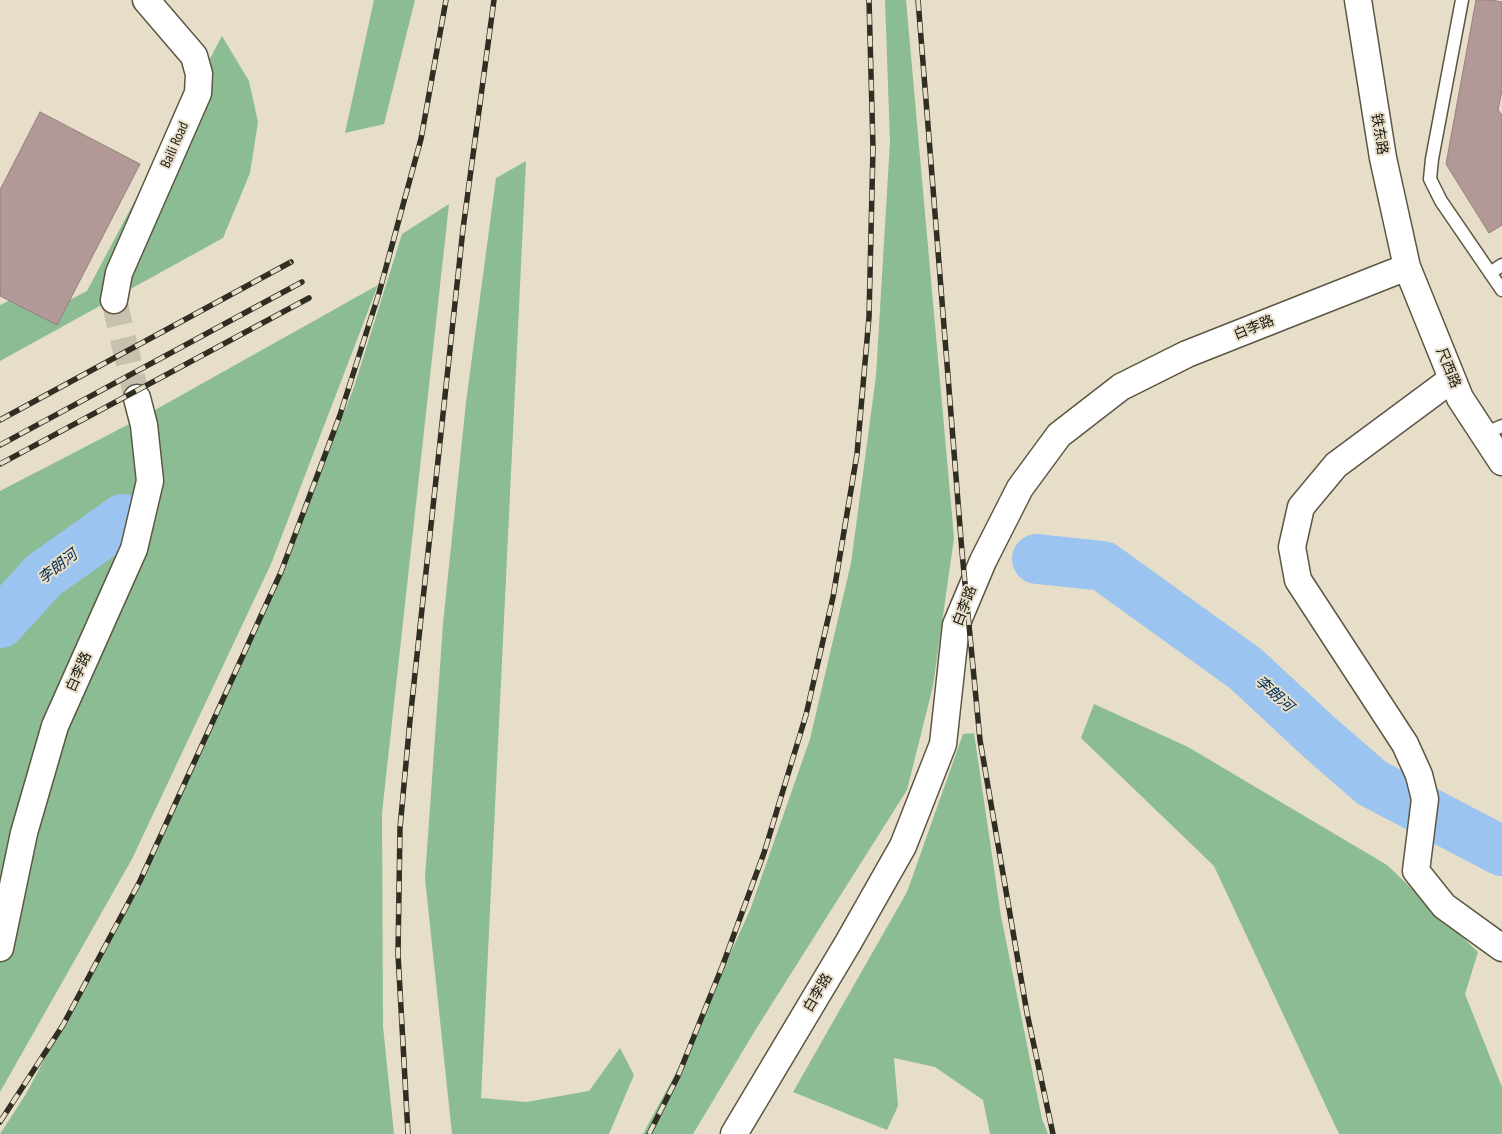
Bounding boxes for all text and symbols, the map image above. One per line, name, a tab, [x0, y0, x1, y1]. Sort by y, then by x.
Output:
street label: 铁东路	[1367, 112, 1391, 156]
street label: Baili Road	[157, 119, 193, 171]
street label: 白李路	[1231, 312, 1277, 344]
street label: 尺西路	[1432, 345, 1464, 391]
water label: 李朗河	[35, 546, 81, 588]
street label: 白李路	[950, 583, 980, 629]
street label: 白李路	[63, 649, 95, 695]
water label: 李朗河	[1251, 672, 1297, 716]
street label: 白李路	[800, 971, 836, 1015]

